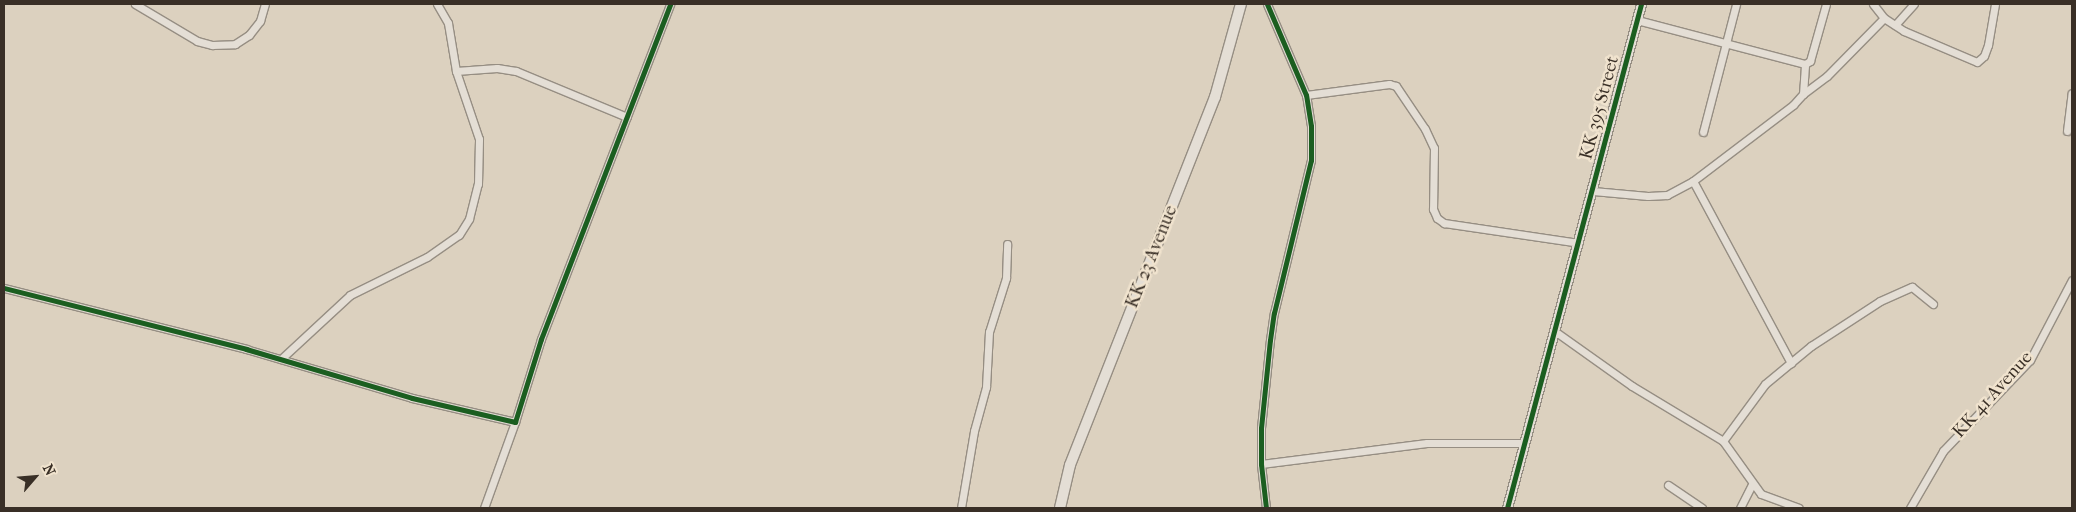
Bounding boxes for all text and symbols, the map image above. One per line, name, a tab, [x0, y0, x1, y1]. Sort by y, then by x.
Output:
street label: KK 395 Street	[1576, 54, 1624, 162]
street label: KK 23 Avenue	[1122, 203, 1182, 311]
street label: KK 41 Avenue	[1948, 347, 2038, 443]
north arrow	[10, 452, 60, 502]
text: N	[39, 461, 59, 479]

